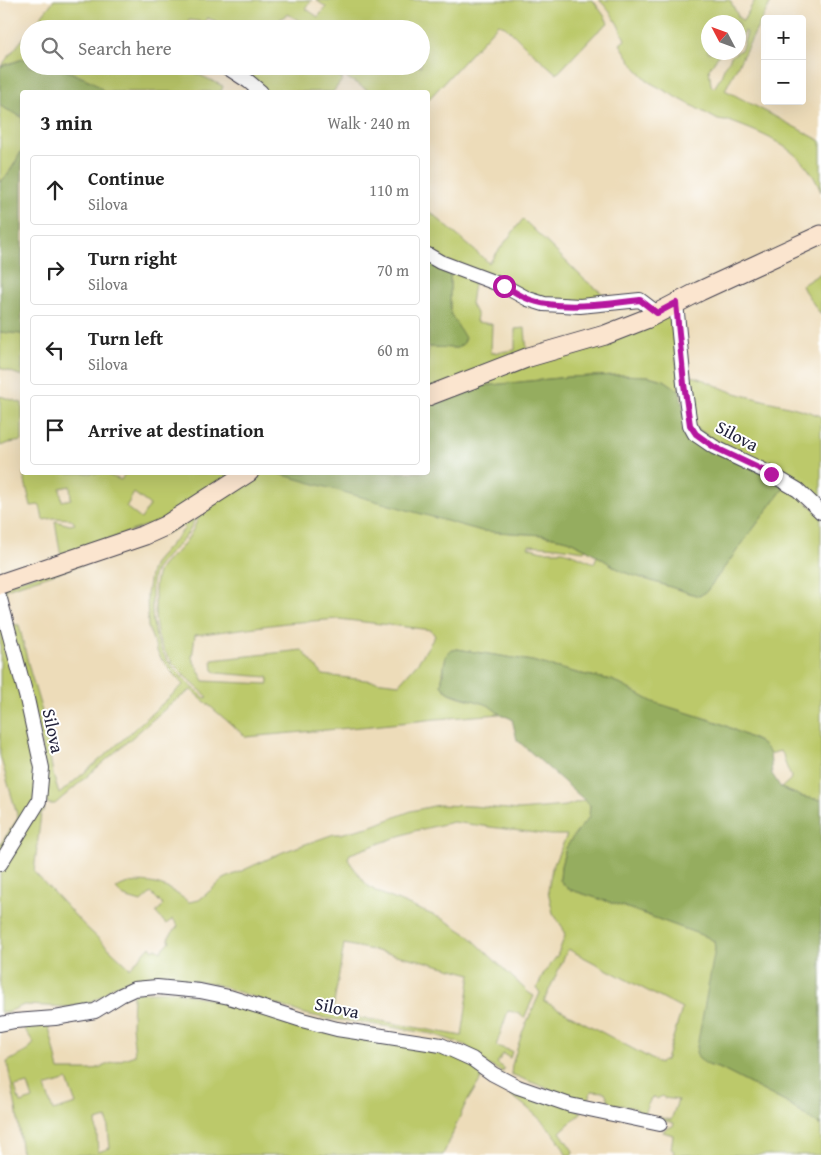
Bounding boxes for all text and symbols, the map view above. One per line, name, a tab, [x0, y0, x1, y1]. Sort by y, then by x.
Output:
north arrow	[701, 15, 746, 60]
map controls	[761, 15, 806, 105]
button: +	[761, 15, 806, 60]
search box	[20, 20, 430, 75]
icon: search	[38, 34, 66, 62]
text: Search here	[78, 34, 172, 62]
button: −	[761, 60, 806, 105]
text: 3 min	[40, 107, 92, 138]
text: Walk · 240 m	[327, 111, 410, 135]
text: Continue	[88, 164, 165, 192]
icon: ahead	[41, 176, 69, 204]
text: 110 m	[369, 178, 409, 202]
text: Silova	[88, 192, 128, 216]
text: Turn right	[88, 244, 177, 272]
icon: right	[41, 256, 69, 284]
text: 70 m	[377, 258, 409, 282]
text: Silova	[88, 272, 128, 296]
route start	[493, 275, 516, 298]
text: Turn left	[88, 324, 163, 352]
icon: left	[41, 336, 69, 364]
text: 60 m	[377, 338, 409, 362]
text: Silova	[88, 352, 128, 376]
street label: Silova	[711, 413, 764, 458]
icon: arrive	[41, 416, 69, 444]
text: Arrive at destination	[88, 416, 264, 444]
route end	[760, 463, 783, 486]
street label: Silova	[36, 706, 71, 756]
street label: Silova	[312, 990, 362, 1025]

